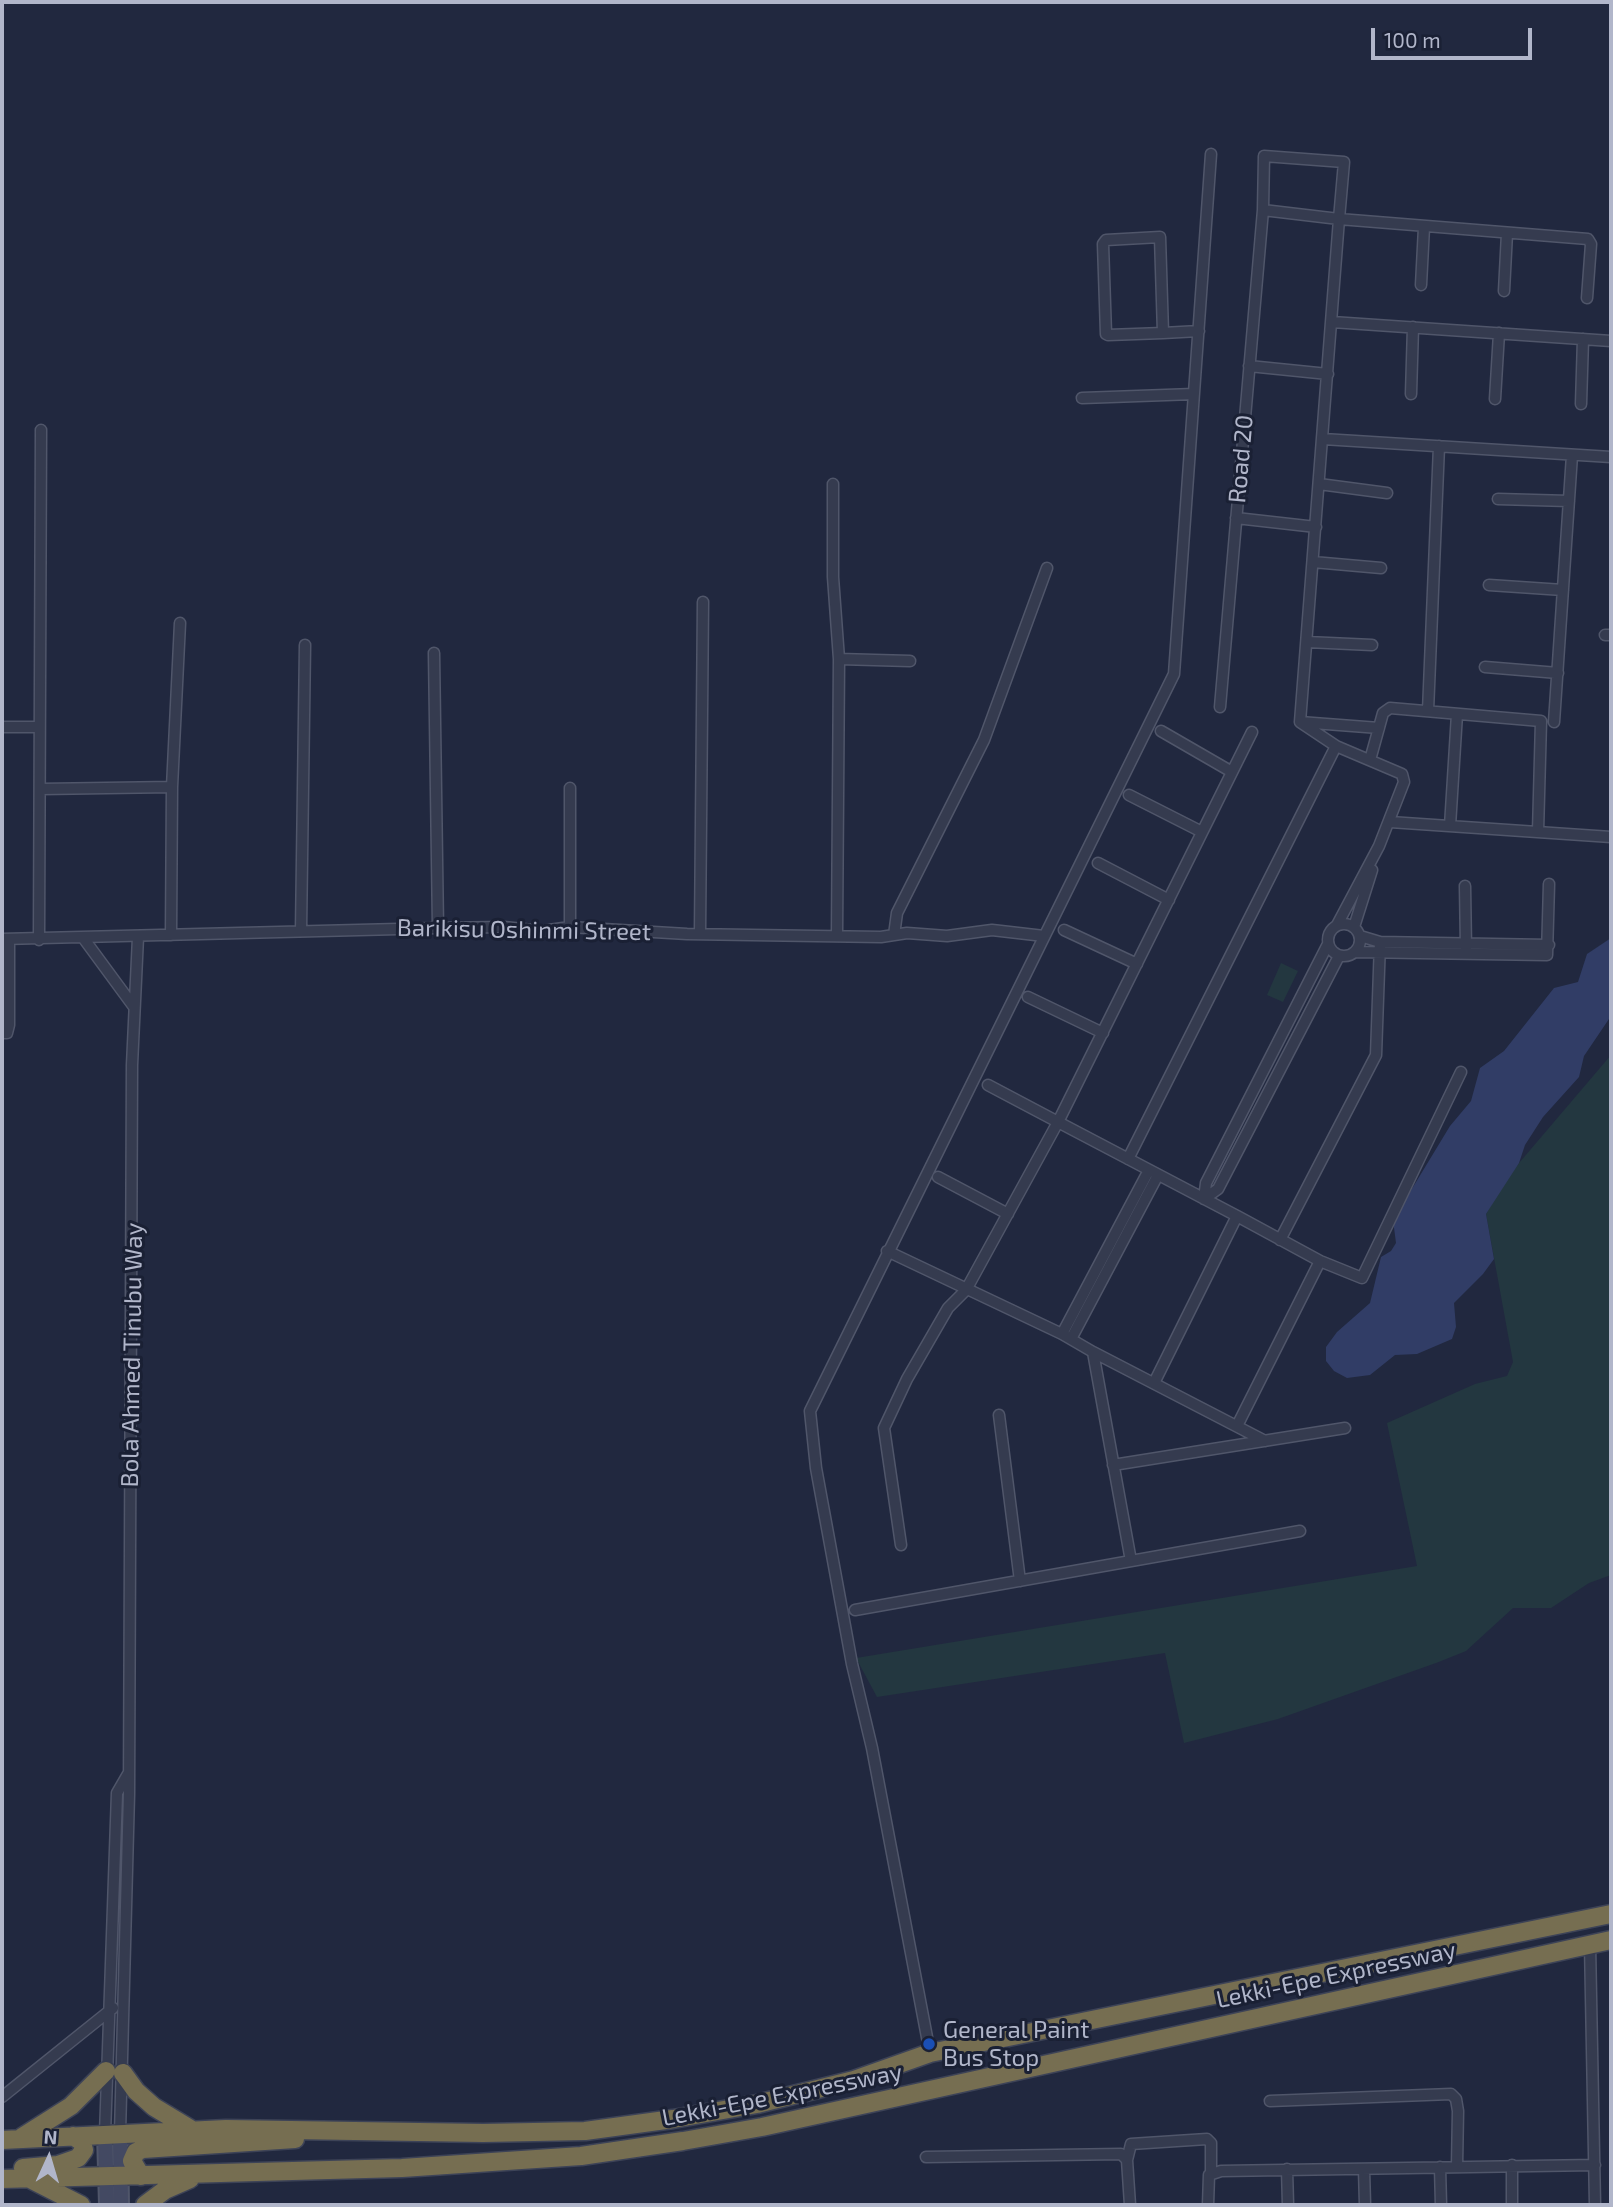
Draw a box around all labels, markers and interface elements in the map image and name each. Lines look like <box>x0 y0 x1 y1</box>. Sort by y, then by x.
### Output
scale bar <box>1375 14 1536 58</box>
text: 100 m <box>1384 27 1441 52</box>
street label: Road 20 <box>1223 414 1259 504</box>
street label: Barikisu Oshinmi Street <box>397 913 651 947</box>
street label: Bola Ahmed Tinubu Way <box>115 1222 149 1488</box>
street label: Lekki-Epe Expressway <box>1214 1936 1458 2014</box>
place label: General Paint Bus Stop <box>943 2016 1089 2072</box>
marker: General Paint Bus Stop <box>921 2036 937 2052</box>
street label: Lekki-Epe Expressway <box>659 2058 905 2132</box>
north arrow <box>14 2123 84 2193</box>
text: N <box>43 2125 58 2149</box>

